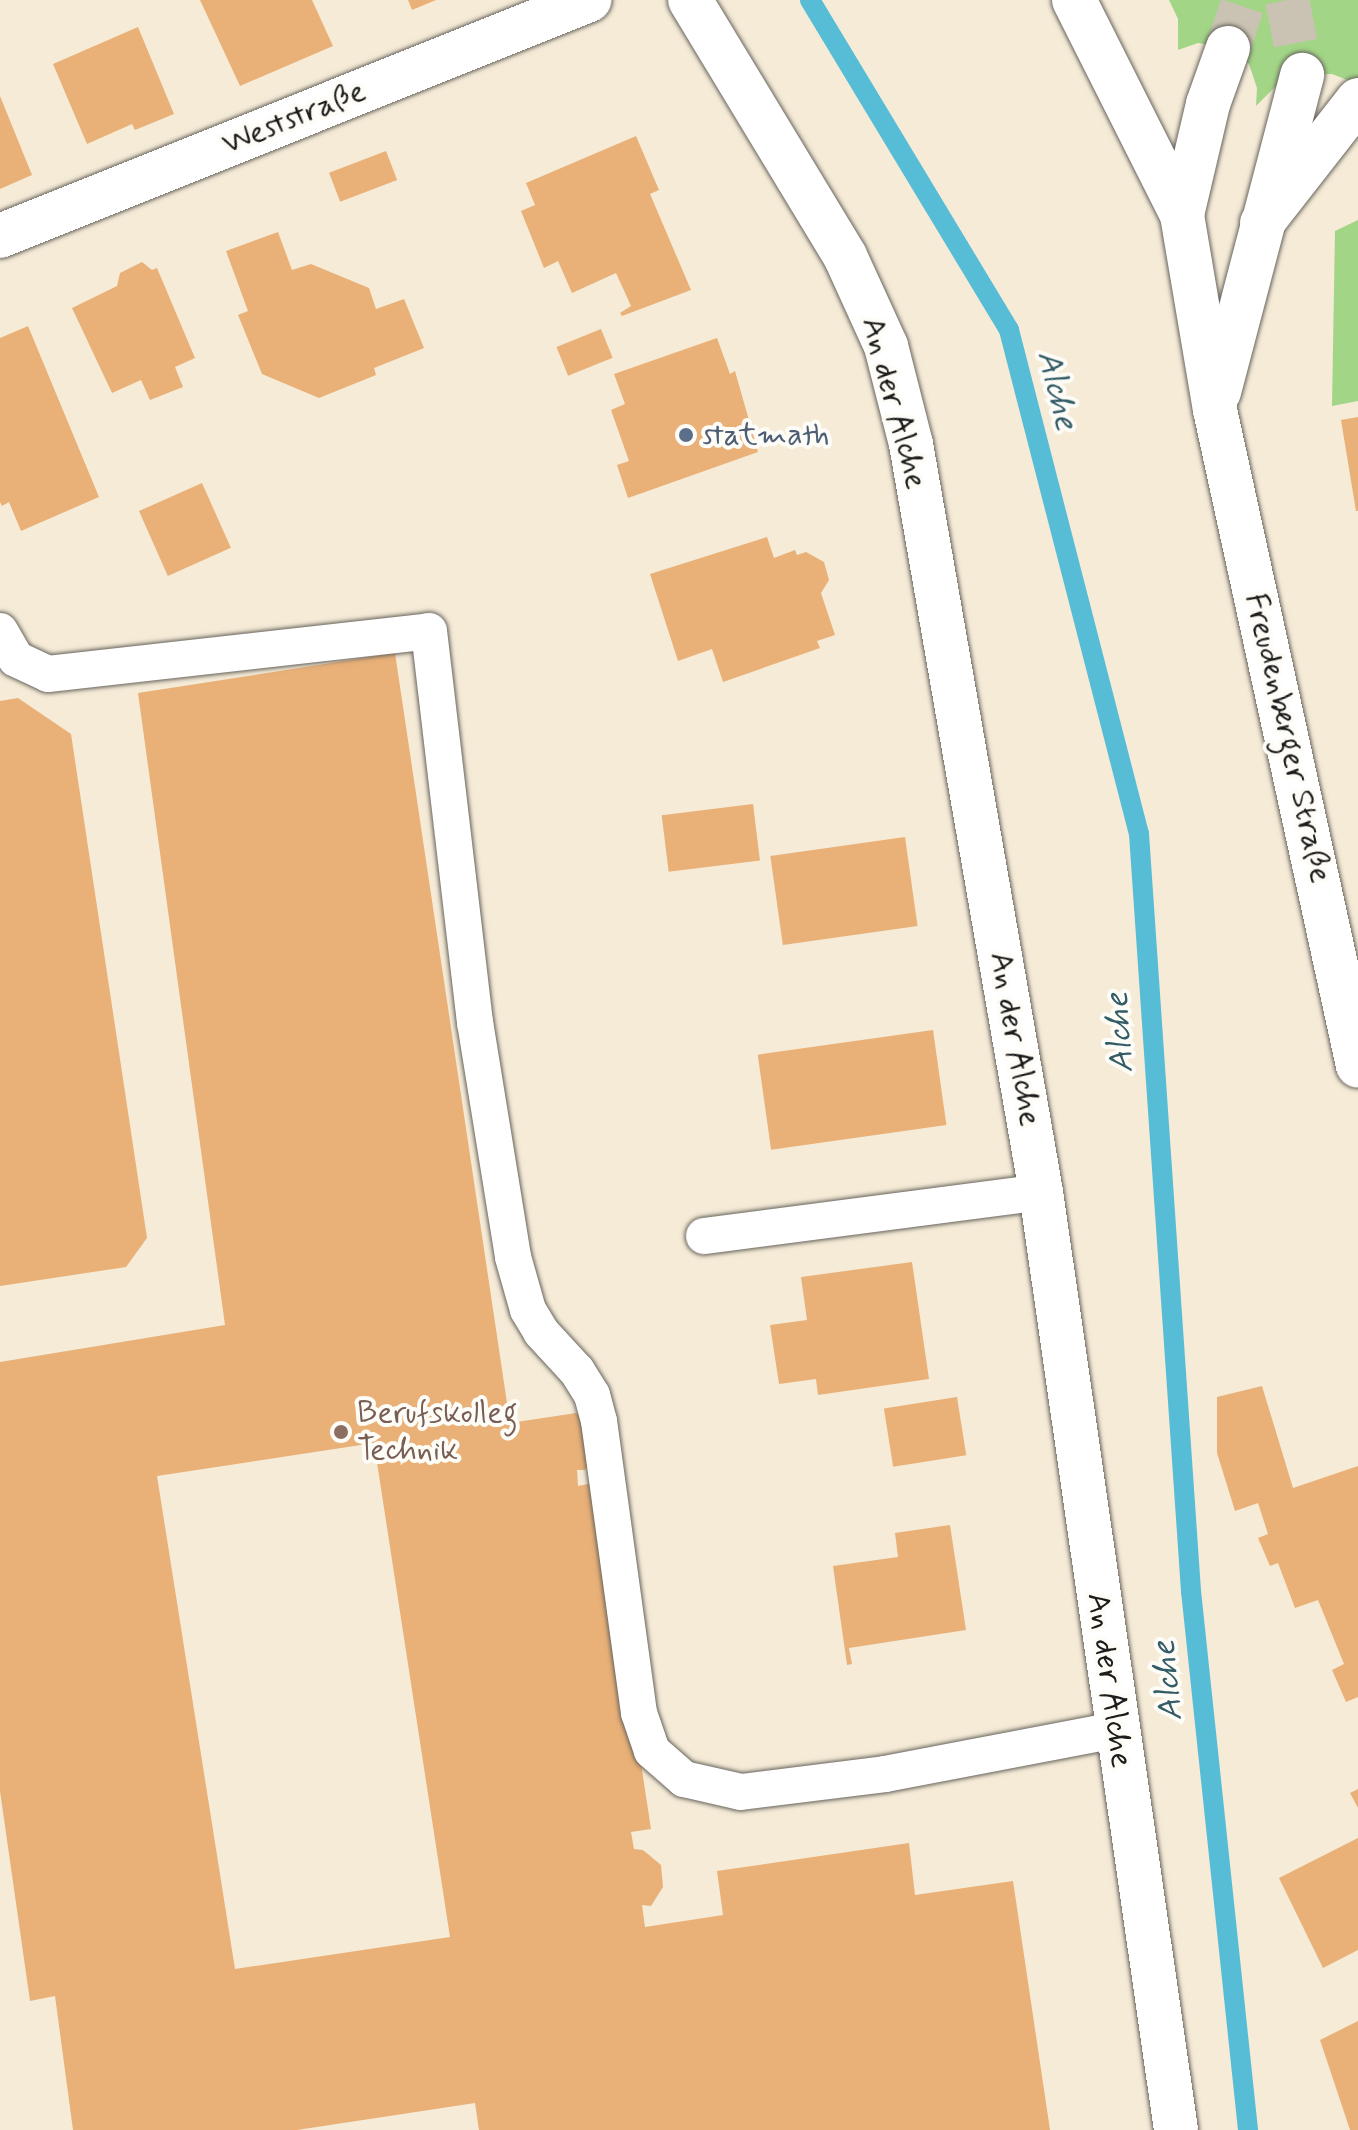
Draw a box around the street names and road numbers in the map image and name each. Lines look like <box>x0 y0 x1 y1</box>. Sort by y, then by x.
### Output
street label: Weststraße <box>217 72 371 164</box>
street label: An der Alche <box>853 314 935 492</box>
street label: Freudenberger Straße <box>1236 589 1340 887</box>
street label: An der Alche <box>981 950 1049 1128</box>
street label: An der Alche <box>1078 1591 1140 1769</box>

